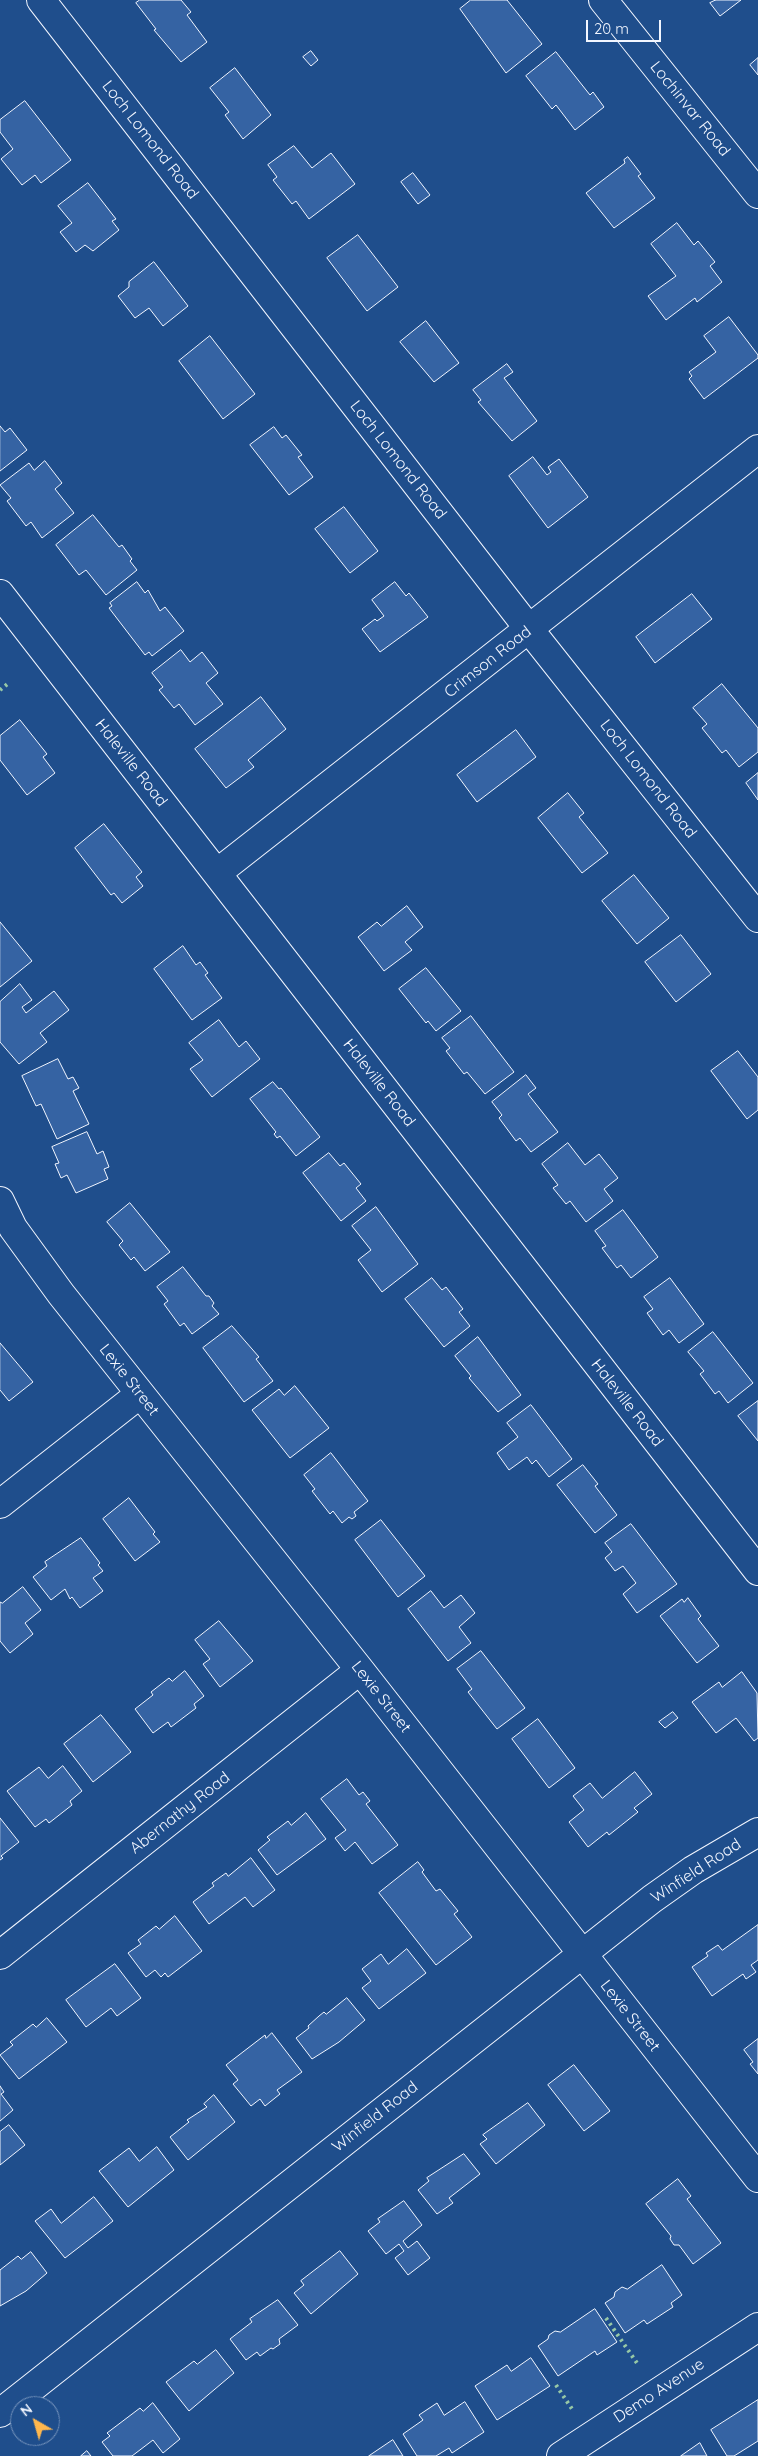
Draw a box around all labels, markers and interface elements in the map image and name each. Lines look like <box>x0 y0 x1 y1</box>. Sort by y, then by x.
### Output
scale bar <box>588 10 663 42</box>
text: 20 m <box>594 19 629 38</box>
street label: Lochinvar Road <box>646 58 734 160</box>
street label: Loch Lomond Road <box>98 77 202 203</box>
street label: Loch Lomond Road <box>346 397 450 523</box>
street label: Crimson Road <box>441 622 535 702</box>
street label: Haleville Road <box>91 715 171 811</box>
street label: Loch Lomond Road <box>596 716 700 842</box>
street label: Haleville Road <box>339 1035 419 1131</box>
street label: Lexie Street <box>95 1340 163 1420</box>
street label: Haleville Road <box>587 1355 667 1451</box>
street label: Lexie Street <box>347 1657 415 1737</box>
street label: Abernathy Road <box>126 1768 234 1858</box>
street label: Winfield Road <box>647 1835 745 1907</box>
street label: Lexie Street <box>596 1976 664 2056</box>
street label: Winfield Road <box>328 2078 422 2156</box>
street label: Demo Avenue <box>610 2355 708 2427</box>
north arrow <box>10 2396 60 2446</box>
text: N <box>17 2400 36 2420</box>

